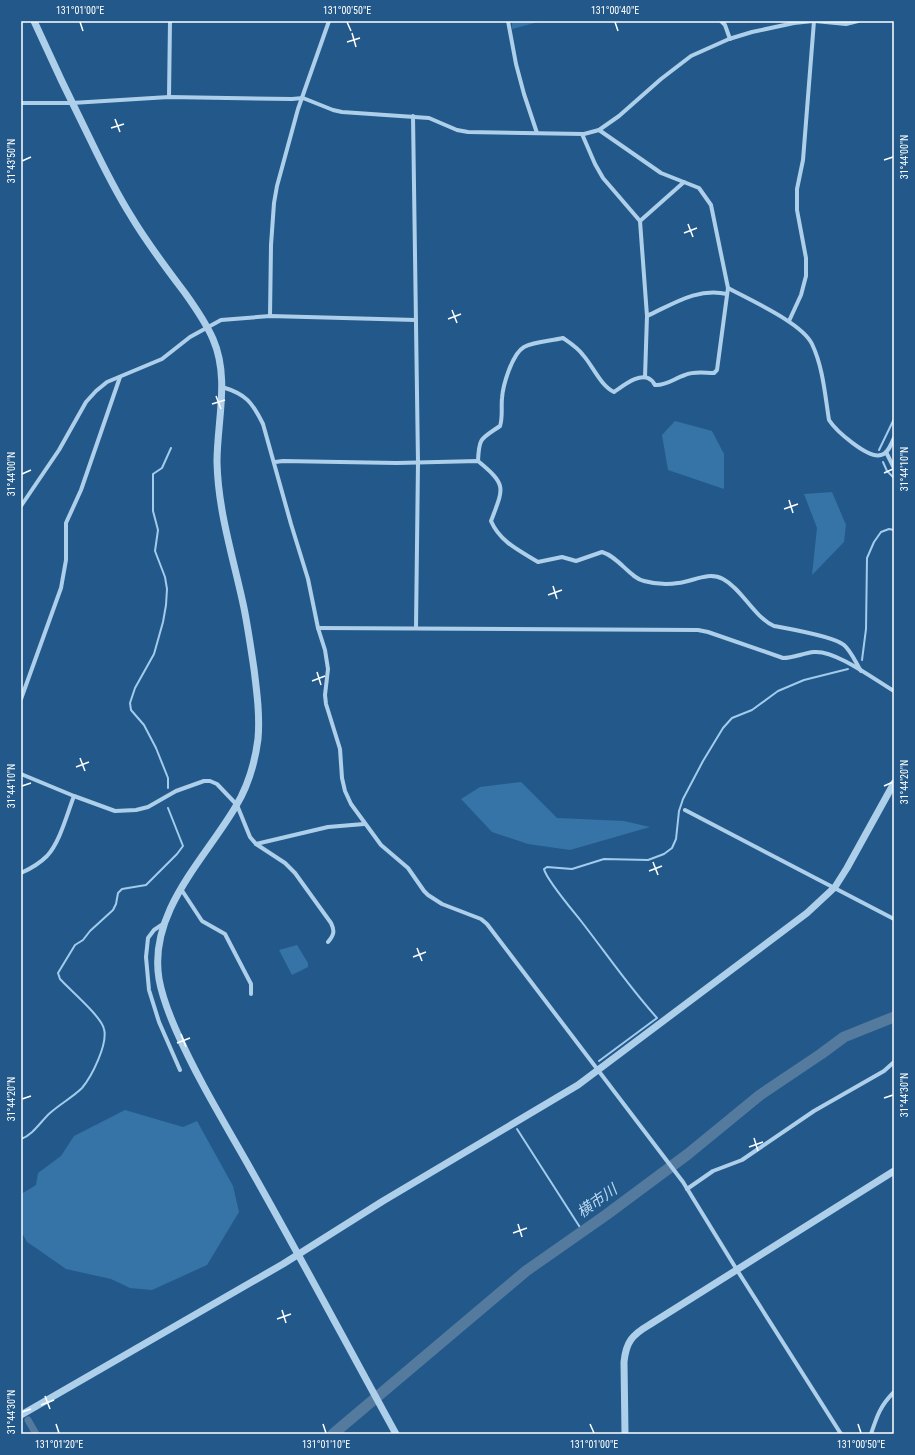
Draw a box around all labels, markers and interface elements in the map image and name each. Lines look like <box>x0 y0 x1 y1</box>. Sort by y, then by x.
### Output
text: 131°01'00"E <box>56 5 104 16</box>
text: 131°00'50"E <box>323 5 371 16</box>
text: 131°00'40"E <box>591 5 639 16</box>
text: 31°44'00"N <box>899 135 910 179</box>
text: 31°43'50"N <box>6 139 17 183</box>
text: 31°44'10"N <box>899 447 910 491</box>
text: 31°44'00"N <box>6 452 17 496</box>
text: 31°44'20"N <box>899 760 910 804</box>
text: 31°44'10"N <box>6 764 17 808</box>
text: 31°44'30"N <box>899 1073 910 1117</box>
text: 31°44'20"N <box>6 1077 17 1121</box>
water label: 横市川 <box>574 1179 622 1222</box>
text: 31°44'30"N <box>6 1390 17 1434</box>
text: 131°01'20"E <box>35 1439 83 1450</box>
text: 131°01'10"E <box>302 1439 350 1450</box>
text: 131°01'00"E <box>570 1439 618 1450</box>
text: 131°00'50"E <box>837 1439 885 1450</box>

